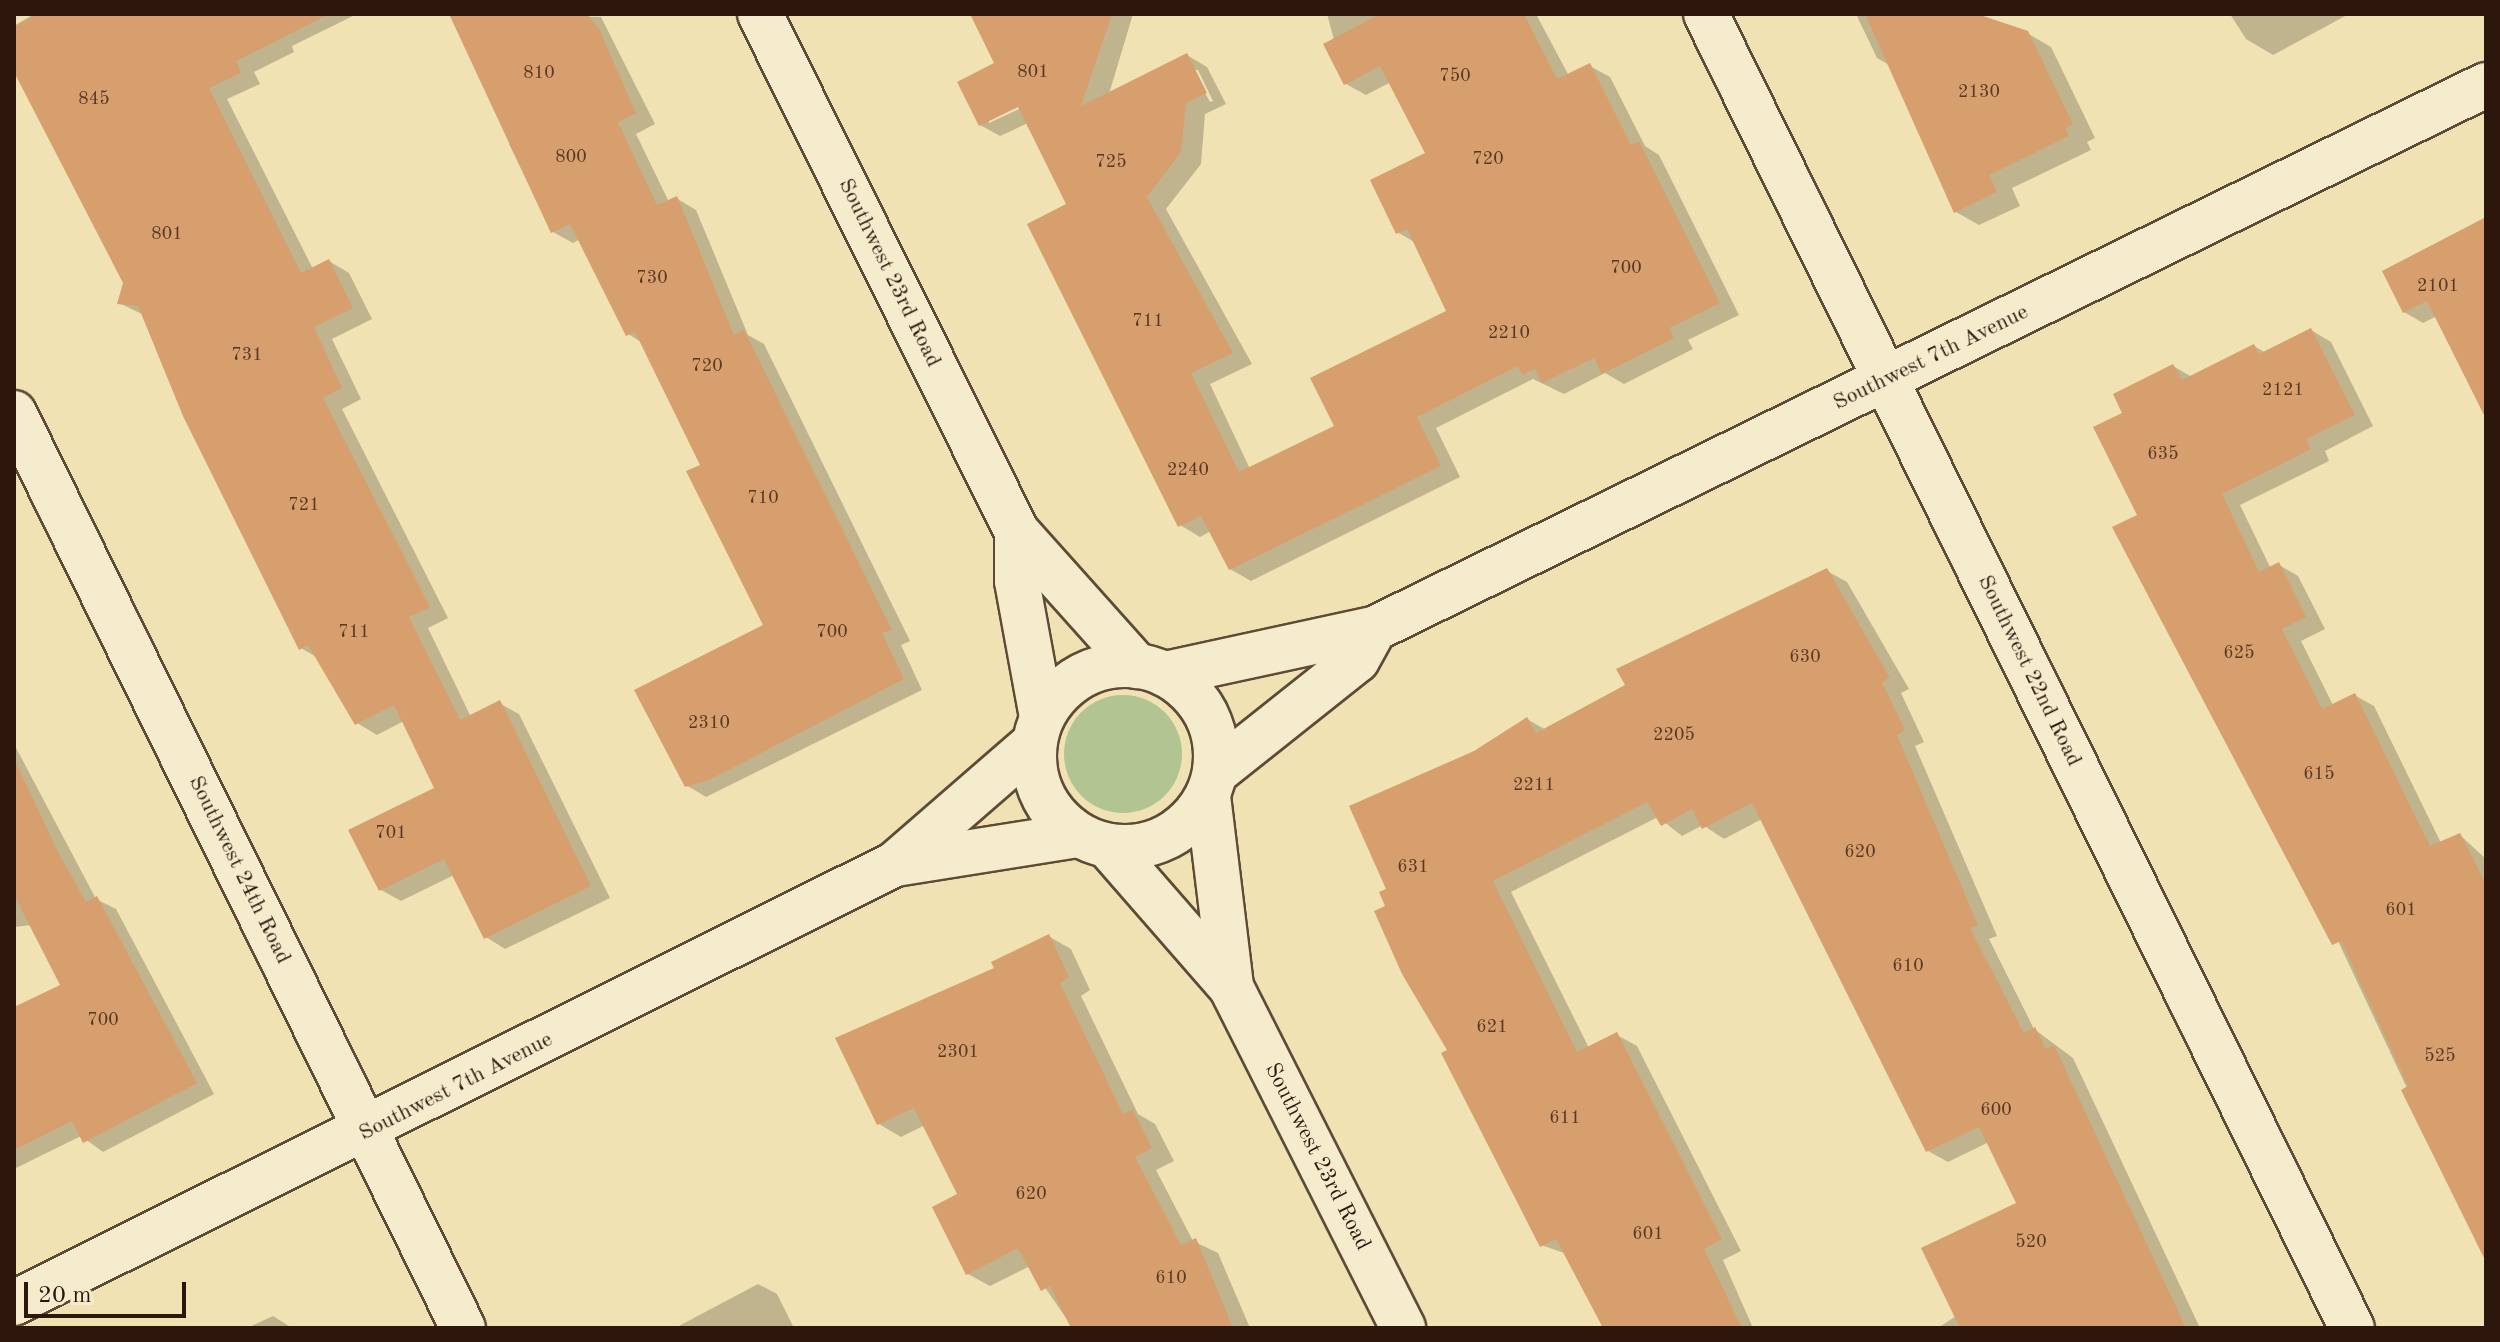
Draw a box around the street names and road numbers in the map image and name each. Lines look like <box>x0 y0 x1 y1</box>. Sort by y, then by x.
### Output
street label: Southwest 23rd Road <box>832 174 946 372</box>
street label: Southwest 7th Avenue <box>1829 299 2033 417</box>
street label: Southwest 22nd Road <box>1971 571 2087 771</box>
street label: Southwest 24th Road <box>182 772 296 968</box>
street label: Southwest 7th Avenue <box>355 1027 557 1147</box>
street label: Southwest 23rd Road <box>1258 1059 1376 1255</box>

